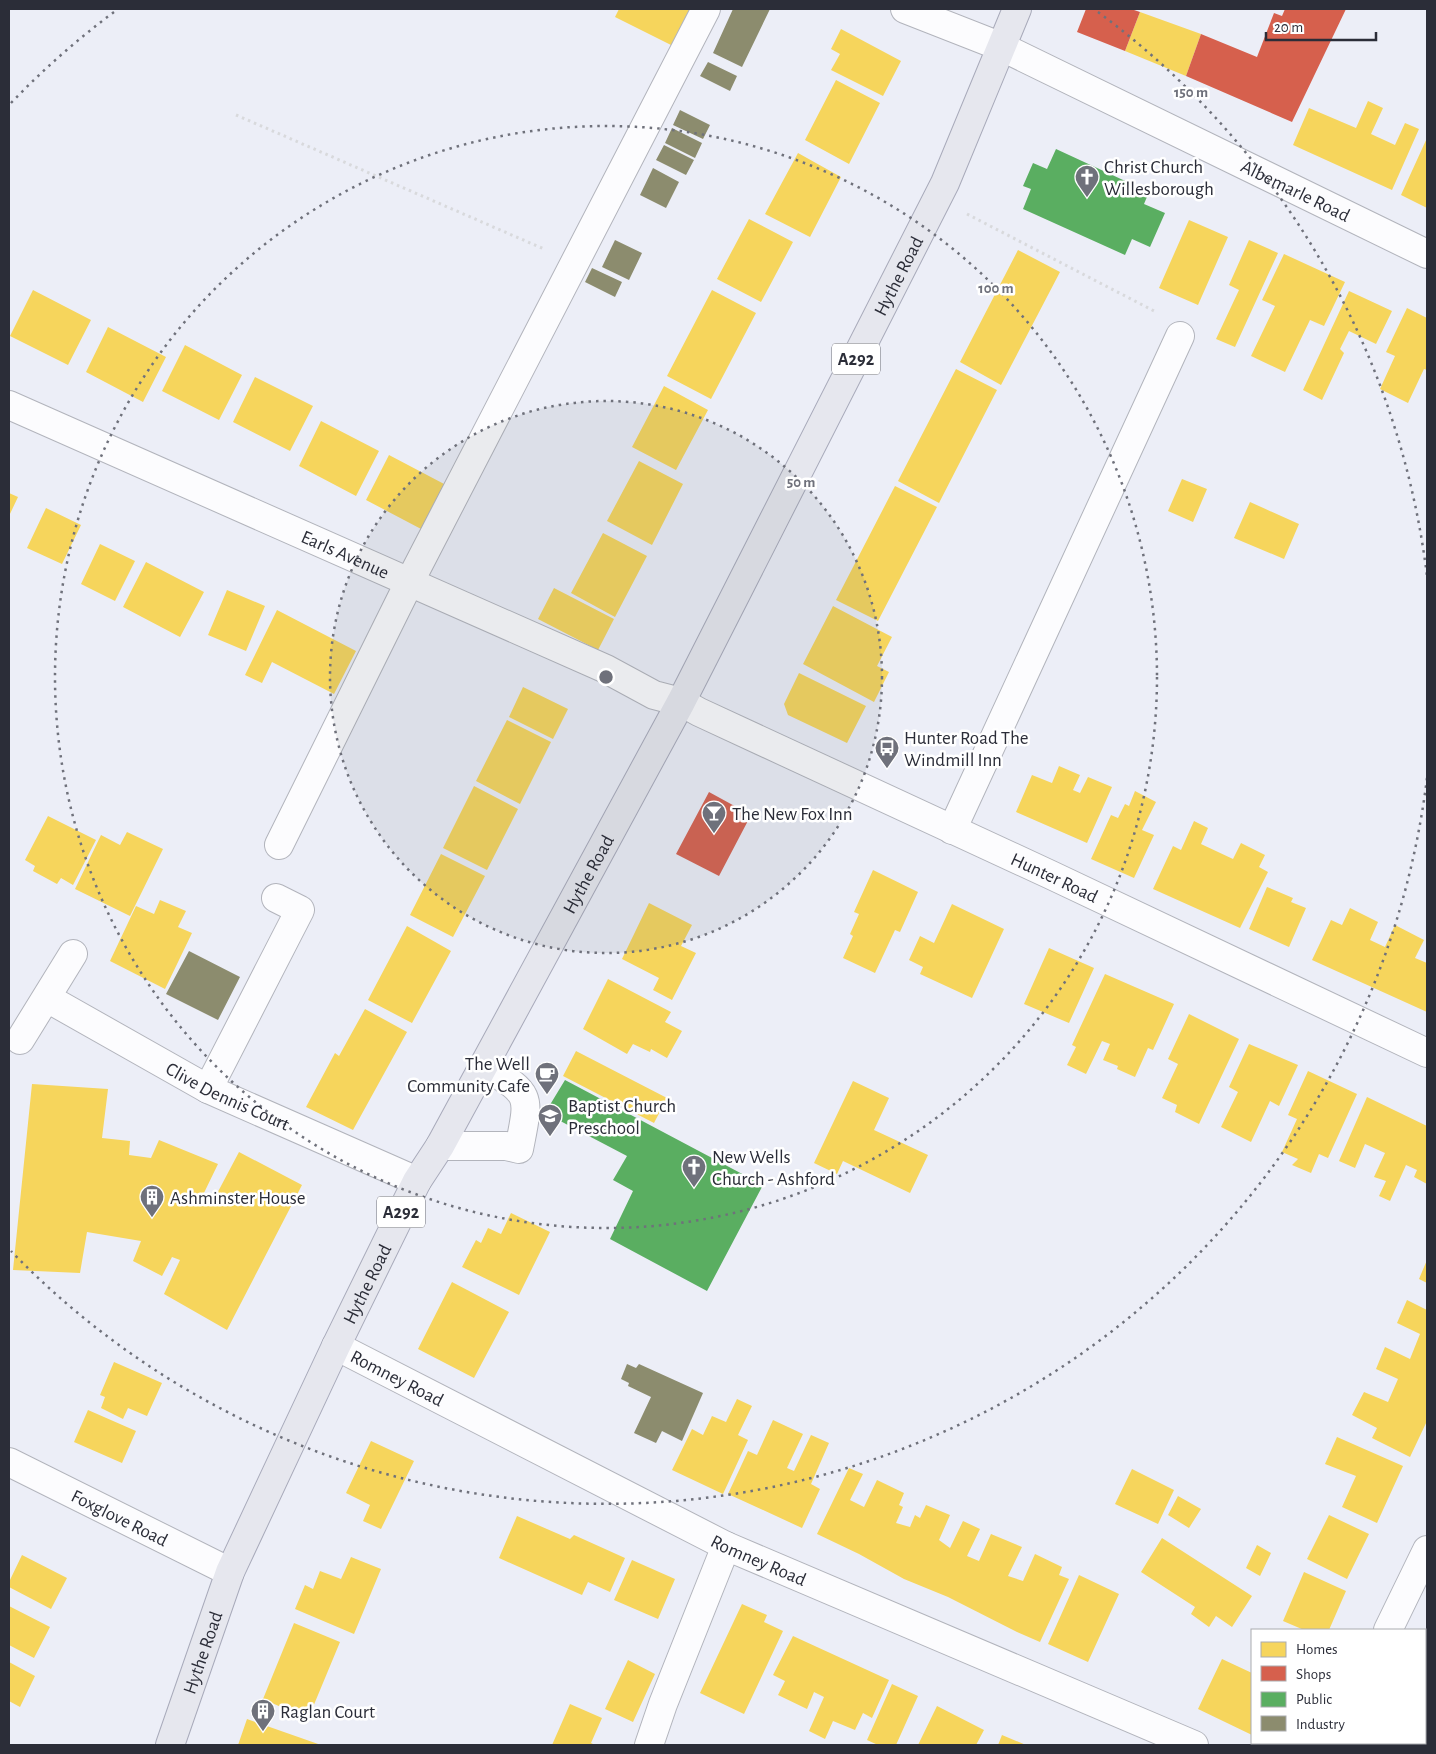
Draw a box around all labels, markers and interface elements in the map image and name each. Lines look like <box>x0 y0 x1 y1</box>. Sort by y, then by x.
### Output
scale bar <box>1266 10 1376 42</box>
text: 20 m <box>1274 20 1303 35</box>
text: 150 m <box>1174 85 1208 100</box>
street label: Albemarle Road <box>1238 157 1353 226</box>
place label: Christ Church Willesborough <box>1104 158 1214 199</box>
church icon: Christ Church Willesborough <box>1074 164 1100 198</box>
street label: Hythe Road <box>871 233 927 319</box>
text: 100 m <box>978 281 1014 296</box>
road number: A292 <box>832 344 880 374</box>
text: 50 m <box>787 475 815 490</box>
street label: Earls Avenue <box>298 528 392 583</box>
centre of rings <box>597 668 615 686</box>
place label: Hunter Road The Windmill Inn <box>904 729 1029 770</box>
bus stop icon: Hunter Road The Windmill Inn <box>874 735 900 769</box>
bar icon: The New Fox Inn <box>701 800 727 834</box>
place label: The New Fox Inn <box>732 805 853 824</box>
street label: Hythe Road <box>560 832 618 917</box>
street label: Hunter Road <box>1008 850 1101 907</box>
place label: The Well Community Cafe <box>407 1055 530 1096</box>
street label: Clive Dennis Court <box>162 1059 292 1135</box>
cafe icon: The Well Community Cafe <box>534 1061 560 1095</box>
place label: Baptist Church Preschool <box>568 1097 676 1138</box>
school or university icon: Baptist Church Preschool <box>537 1103 563 1137</box>
place label: New Wells Church - Ashford <box>712 1148 835 1189</box>
church icon: New Wells Church - Ashford <box>681 1154 707 1188</box>
building icon: Ashminster House <box>139 1184 165 1218</box>
place label: Ashminster House <box>170 1189 306 1208</box>
road number: A292 <box>377 1196 425 1228</box>
street label: Hythe Road <box>340 1241 395 1327</box>
street label: Romney Road <box>347 1347 446 1411</box>
street label: Foxglove Road <box>68 1487 171 1551</box>
street label: Romney Road <box>708 1532 809 1590</box>
street label: Hythe Road <box>180 1609 227 1697</box>
legend <box>1251 1629 1426 1744</box>
text: Homes <box>1296 1642 1338 1657</box>
text: Shops <box>1296 1667 1331 1682</box>
text: Public <box>1296 1692 1332 1707</box>
building icon: Raglan Court <box>250 1698 276 1732</box>
place label: Raglan Court <box>280 1703 375 1722</box>
text: Industry <box>1296 1717 1345 1732</box>

